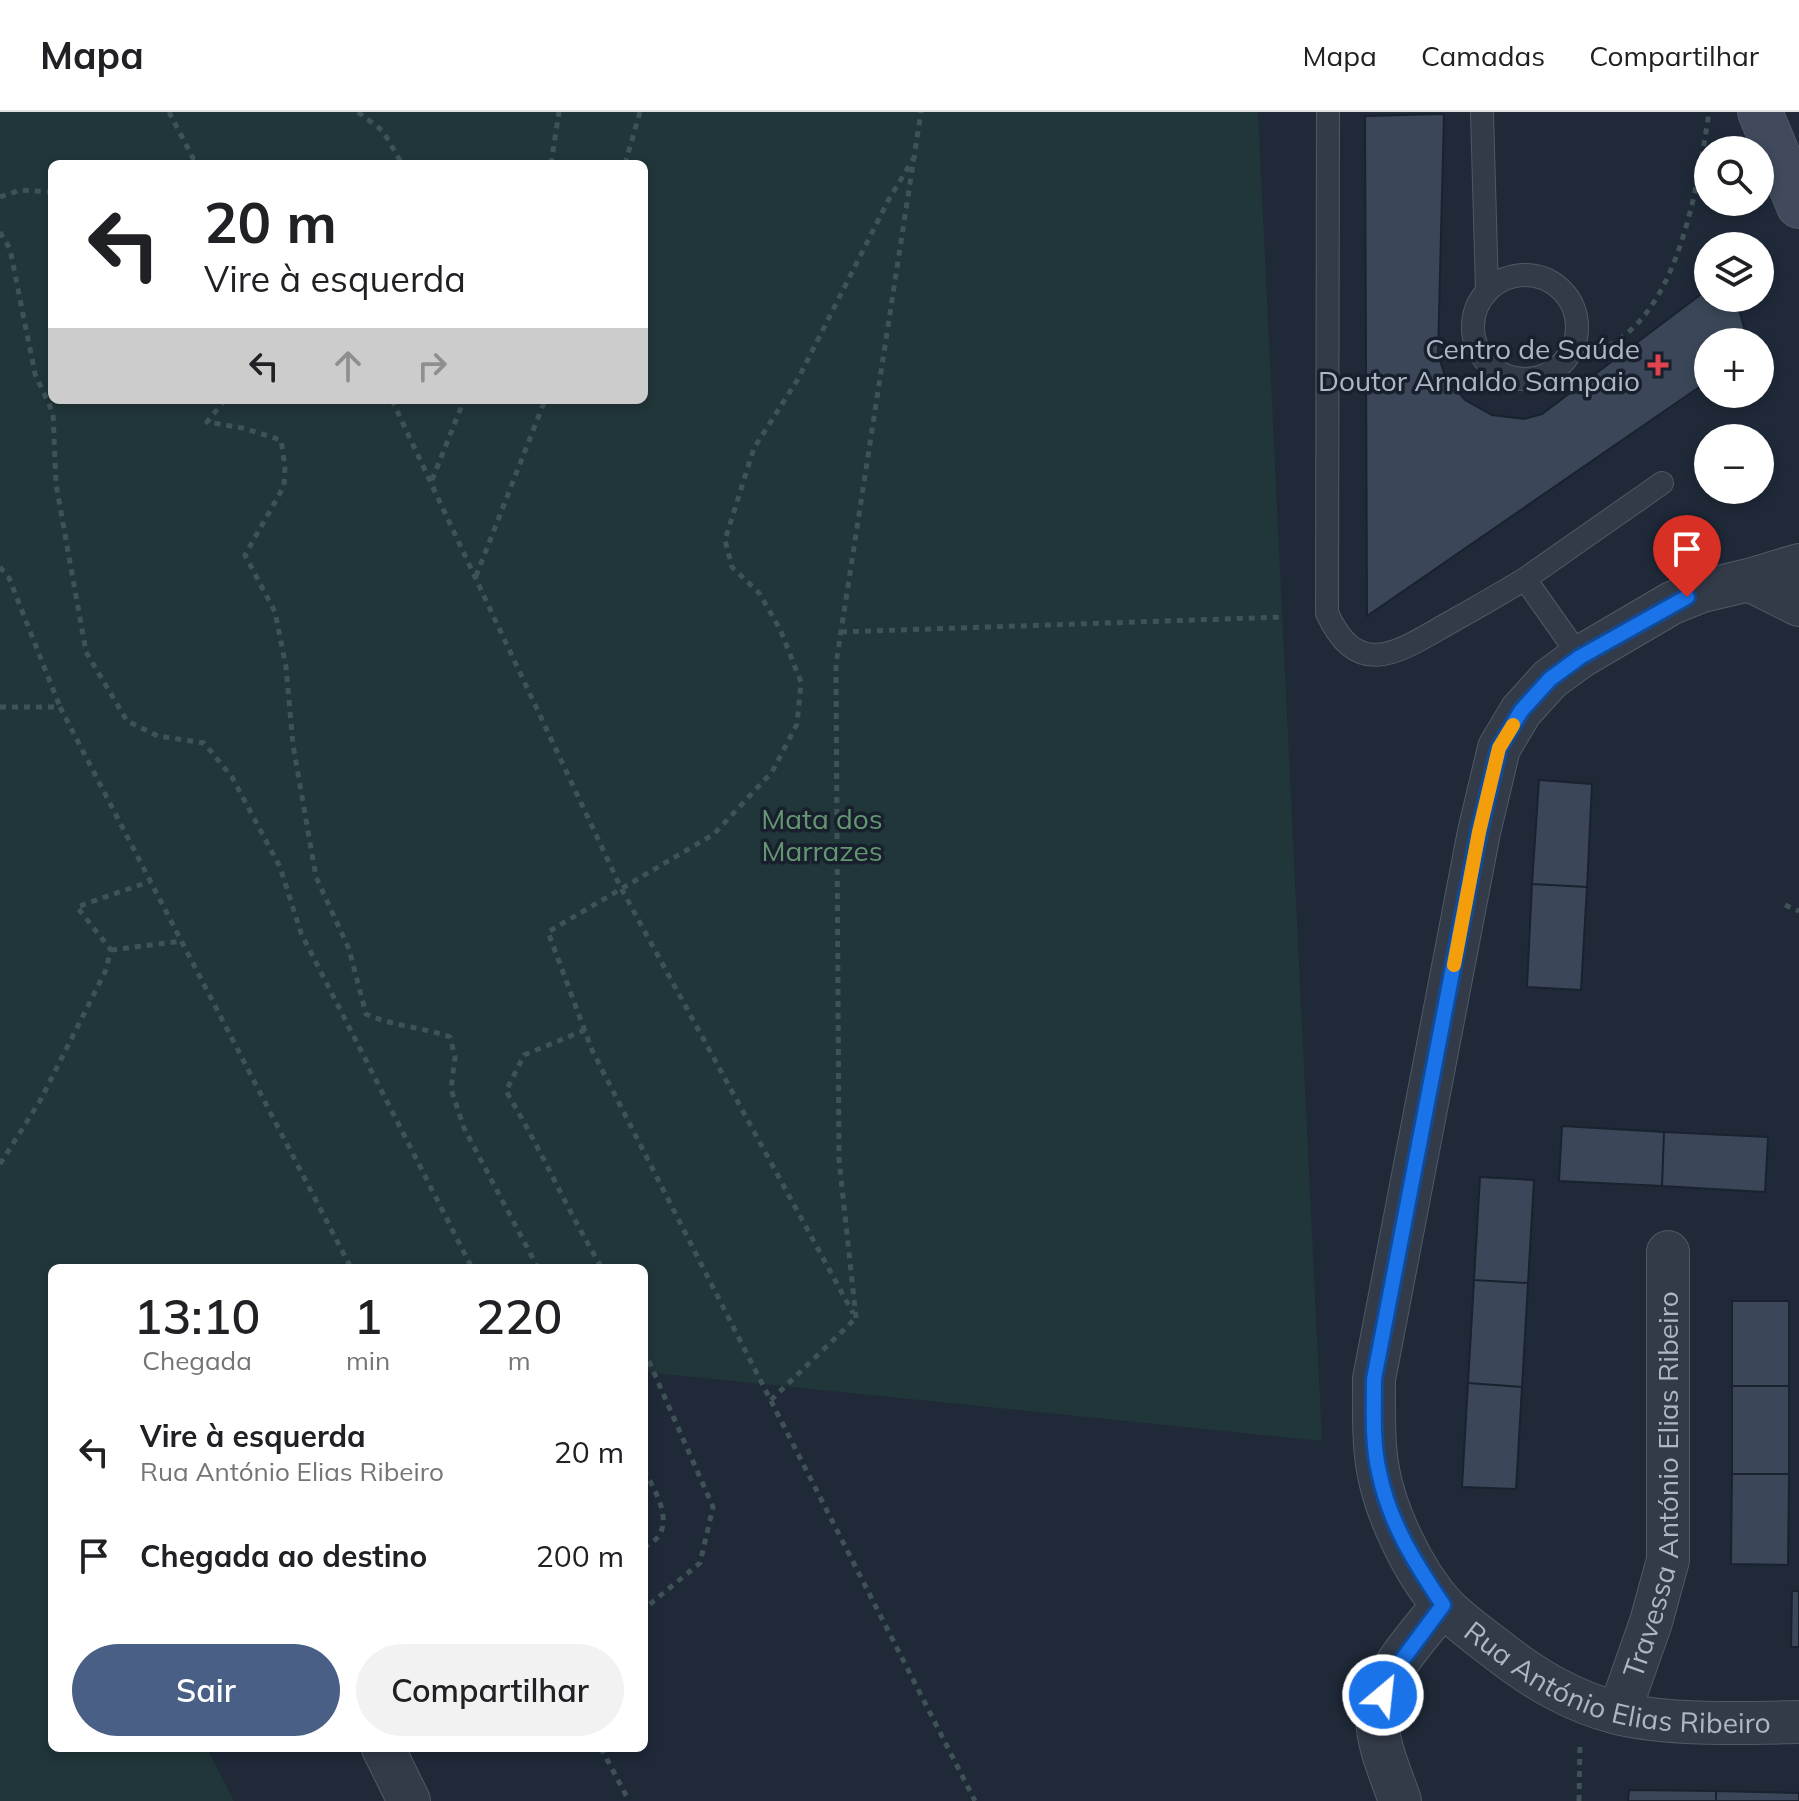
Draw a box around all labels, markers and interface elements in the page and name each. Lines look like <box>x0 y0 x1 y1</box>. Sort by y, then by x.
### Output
text: Mapa <box>40 31 144 79</box>
text: Mapa <box>1302 38 1377 73</box>
text: Camadas <box>1421 38 1545 73</box>
text: Compartilhar <box>1589 38 1759 73</box>
map controls <box>1694 136 1774 504</box>
button: search <box>1694 136 1774 216</box>
text: 20 m <box>204 187 337 257</box>
icon: left <box>72 192 176 296</box>
button: layers <box>1694 232 1774 312</box>
text: Vire à esquerda <box>204 256 466 301</box>
button: + <box>1694 328 1774 408</box>
place label: Centro de Saúde Doutor Arnaldo Sampaio <box>1318 331 1640 398</box>
icon: left <box>242 344 286 388</box>
icon: ahead <box>326 344 370 388</box>
icon: right <box>410 344 454 388</box>
marker: Centro de Saúde Doutor Arnaldo Sampaio <box>1647 354 1669 376</box>
button: − <box>1694 424 1774 504</box>
pin <box>1653 515 1721 597</box>
icon: arrive <box>1665 527 1709 571</box>
park label: Mata dos Marrazes <box>761 801 883 868</box>
text: 13:10 <box>134 1286 260 1346</box>
text: 1 <box>354 1286 382 1346</box>
text: 220 <box>476 1286 562 1346</box>
street label: Travessa António Elias Ribeiro <box>1615 1291 1685 1682</box>
text: Chegada <box>142 1344 252 1377</box>
text: min <box>346 1344 390 1377</box>
text: m <box>508 1344 531 1377</box>
text: Vire à esquerda <box>140 1417 366 1455</box>
icon: left <box>72 1430 116 1474</box>
text: 20 m <box>554 1433 624 1471</box>
text: Rua António Elias Ribeiro <box>140 1455 444 1488</box>
icon: arrive <box>72 1534 116 1578</box>
text: Chegada ao destino <box>140 1537 427 1575</box>
text: 200 m <box>536 1537 624 1575</box>
street label: Rua António Elias Ribeiro <box>1458 1613 1771 1740</box>
button: Sair <box>72 1644 340 1736</box>
button: Compartilhar <box>356 1644 624 1736</box>
position arrow <box>1341 1653 1425 1737</box>

